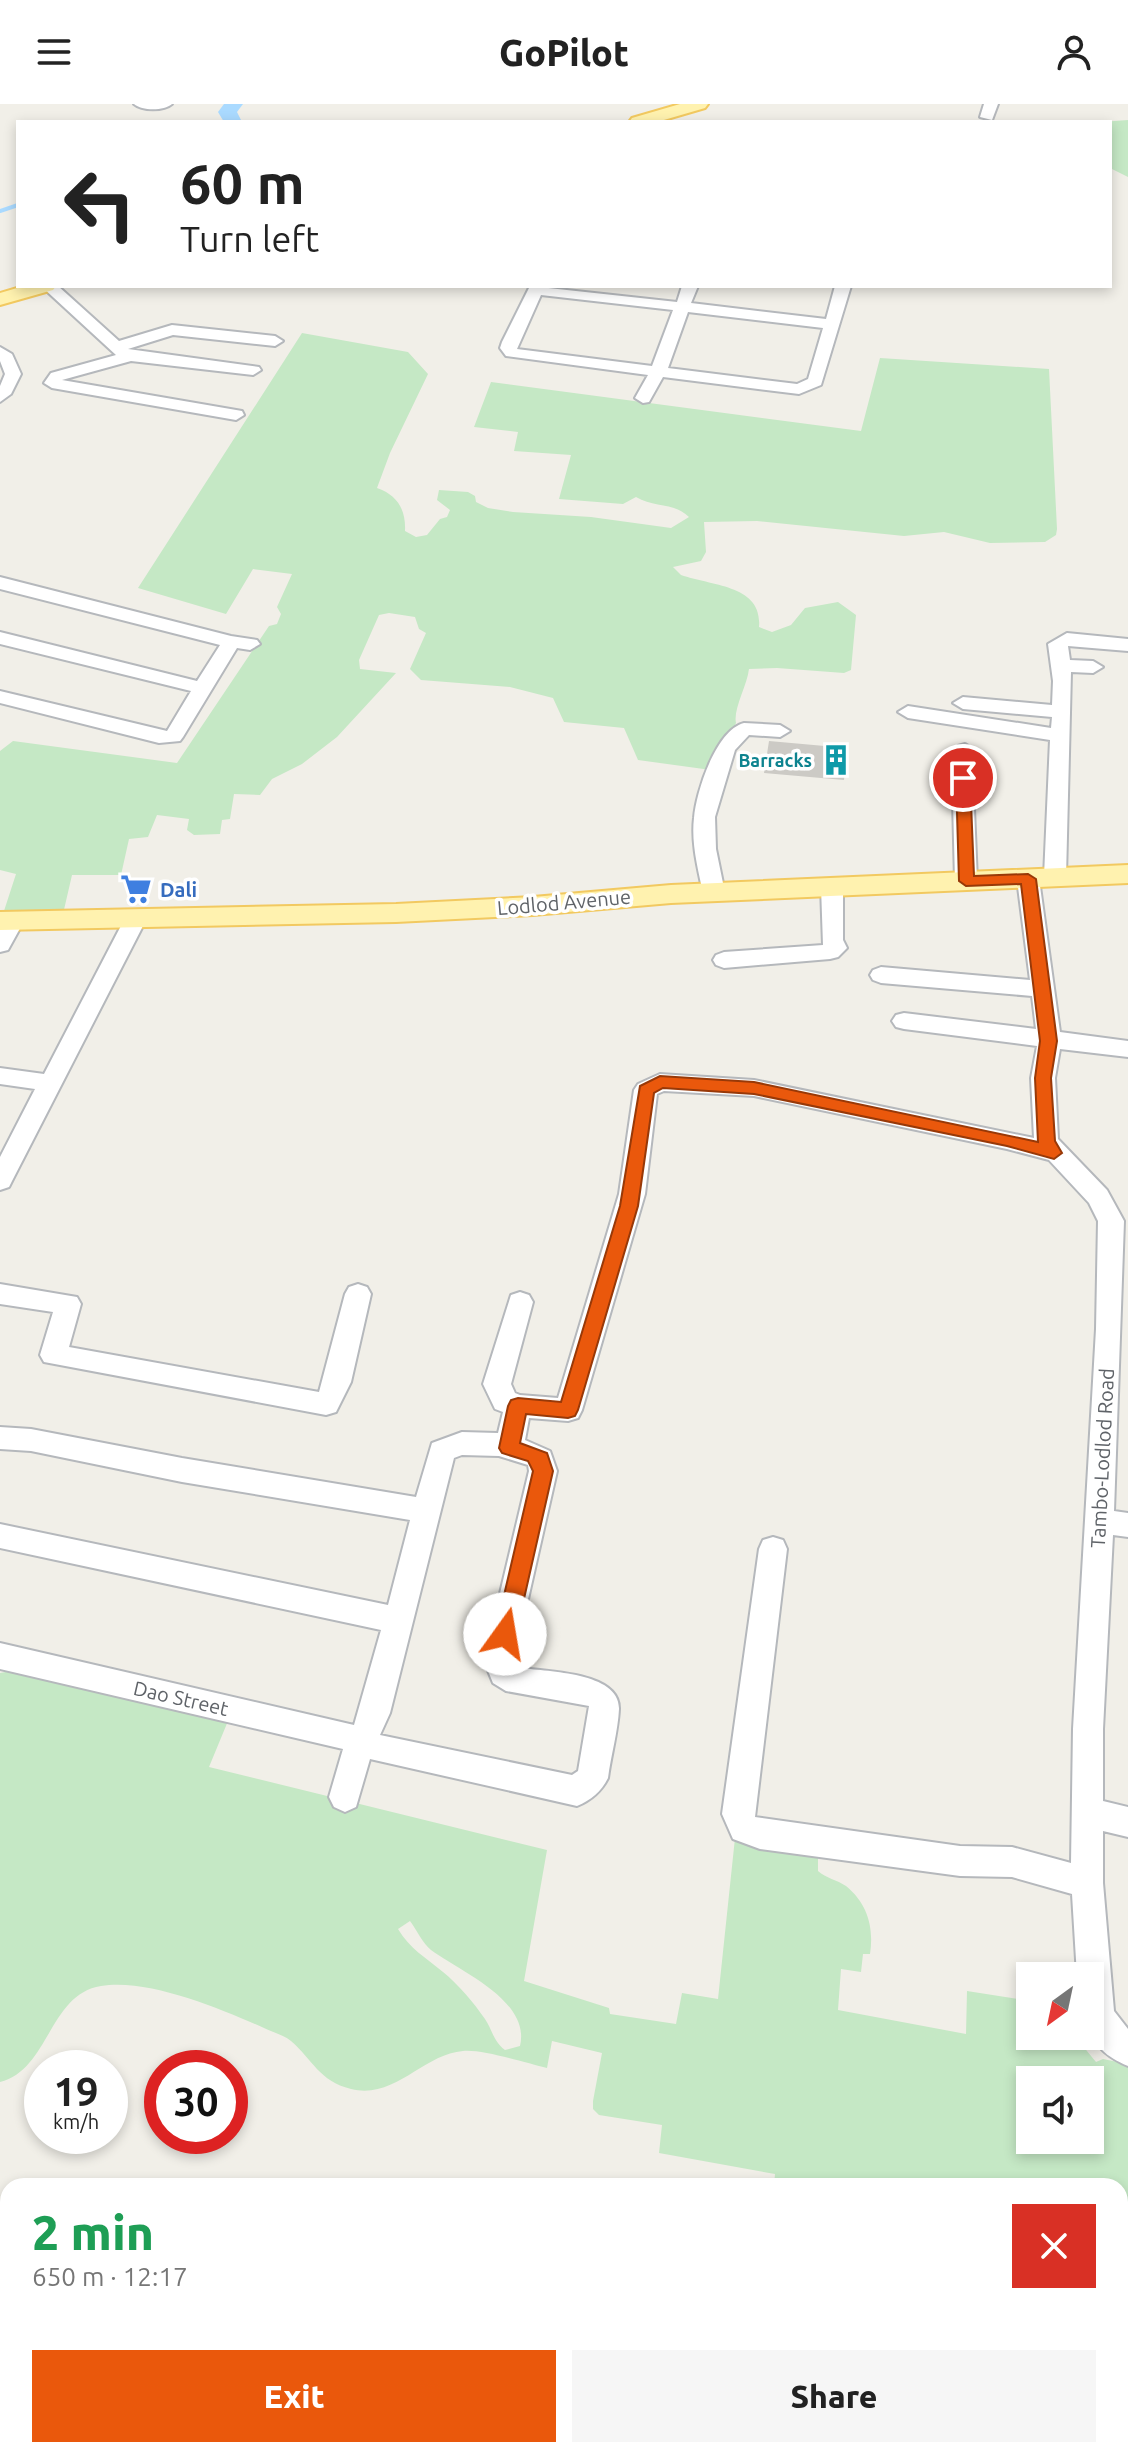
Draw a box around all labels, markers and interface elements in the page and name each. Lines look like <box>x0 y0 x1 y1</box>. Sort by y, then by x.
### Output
icon: menu <box>32 30 76 74</box>
icon: person <box>1052 30 1096 74</box>
text: GoPilot <box>499 32 629 73</box>
icon: left <box>48 152 152 256</box>
text: 60 m <box>180 152 305 215</box>
text: Turn left <box>180 218 319 259</box>
building icon: Barracks <box>819 743 853 777</box>
pin <box>929 744 997 812</box>
place label: Barracks <box>738 750 812 770</box>
icon: arrive <box>941 756 985 800</box>
supermarket icon: Dali <box>119 872 153 906</box>
place label: Dali <box>160 878 197 901</box>
street label: Lodlod Avenue <box>496 885 632 919</box>
street label: Tambo-Lodlod Road <box>1086 1368 1118 1548</box>
position arrow <box>463 1592 547 1676</box>
street label: Dao Street <box>131 1676 231 1720</box>
north arrow <box>1016 1962 1104 2050</box>
map controls <box>1016 1962 1104 2154</box>
speed limit sign: 30 <box>144 2050 248 2154</box>
button: sound <box>1016 2066 1104 2154</box>
text: 19 <box>53 2069 99 2114</box>
text: km/h <box>53 2110 99 2133</box>
button: close <box>1012 2204 1096 2288</box>
text: 2 min <box>32 2205 154 2259</box>
text: 650 m · 12:17 <box>32 2262 188 2291</box>
button: Exit <box>32 2350 556 2442</box>
button: Share <box>572 2350 1096 2442</box>

